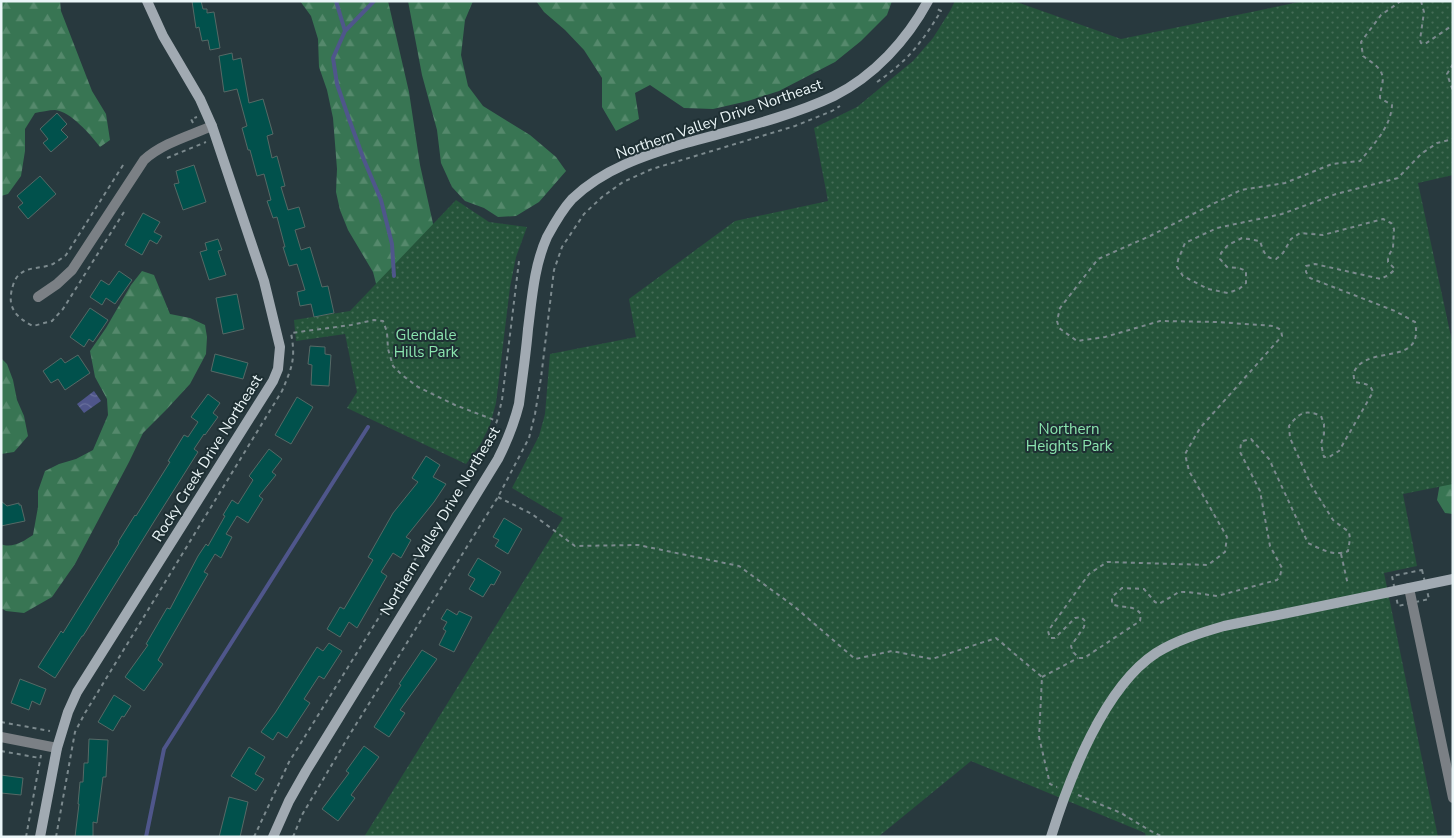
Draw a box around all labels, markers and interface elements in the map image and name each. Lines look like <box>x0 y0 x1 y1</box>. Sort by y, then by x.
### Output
street label: Northern Valley Drive Northeast <box>613 74 826 164</box>
park label: Glendale Hills Park <box>394 325 459 362</box>
street label: Rocky Creek Drive Northeast <box>147 370 267 545</box>
park label: Northern Heights Park <box>1026 419 1113 456</box>
street label: Northern Valley Drive Northeast <box>376 422 505 619</box>

